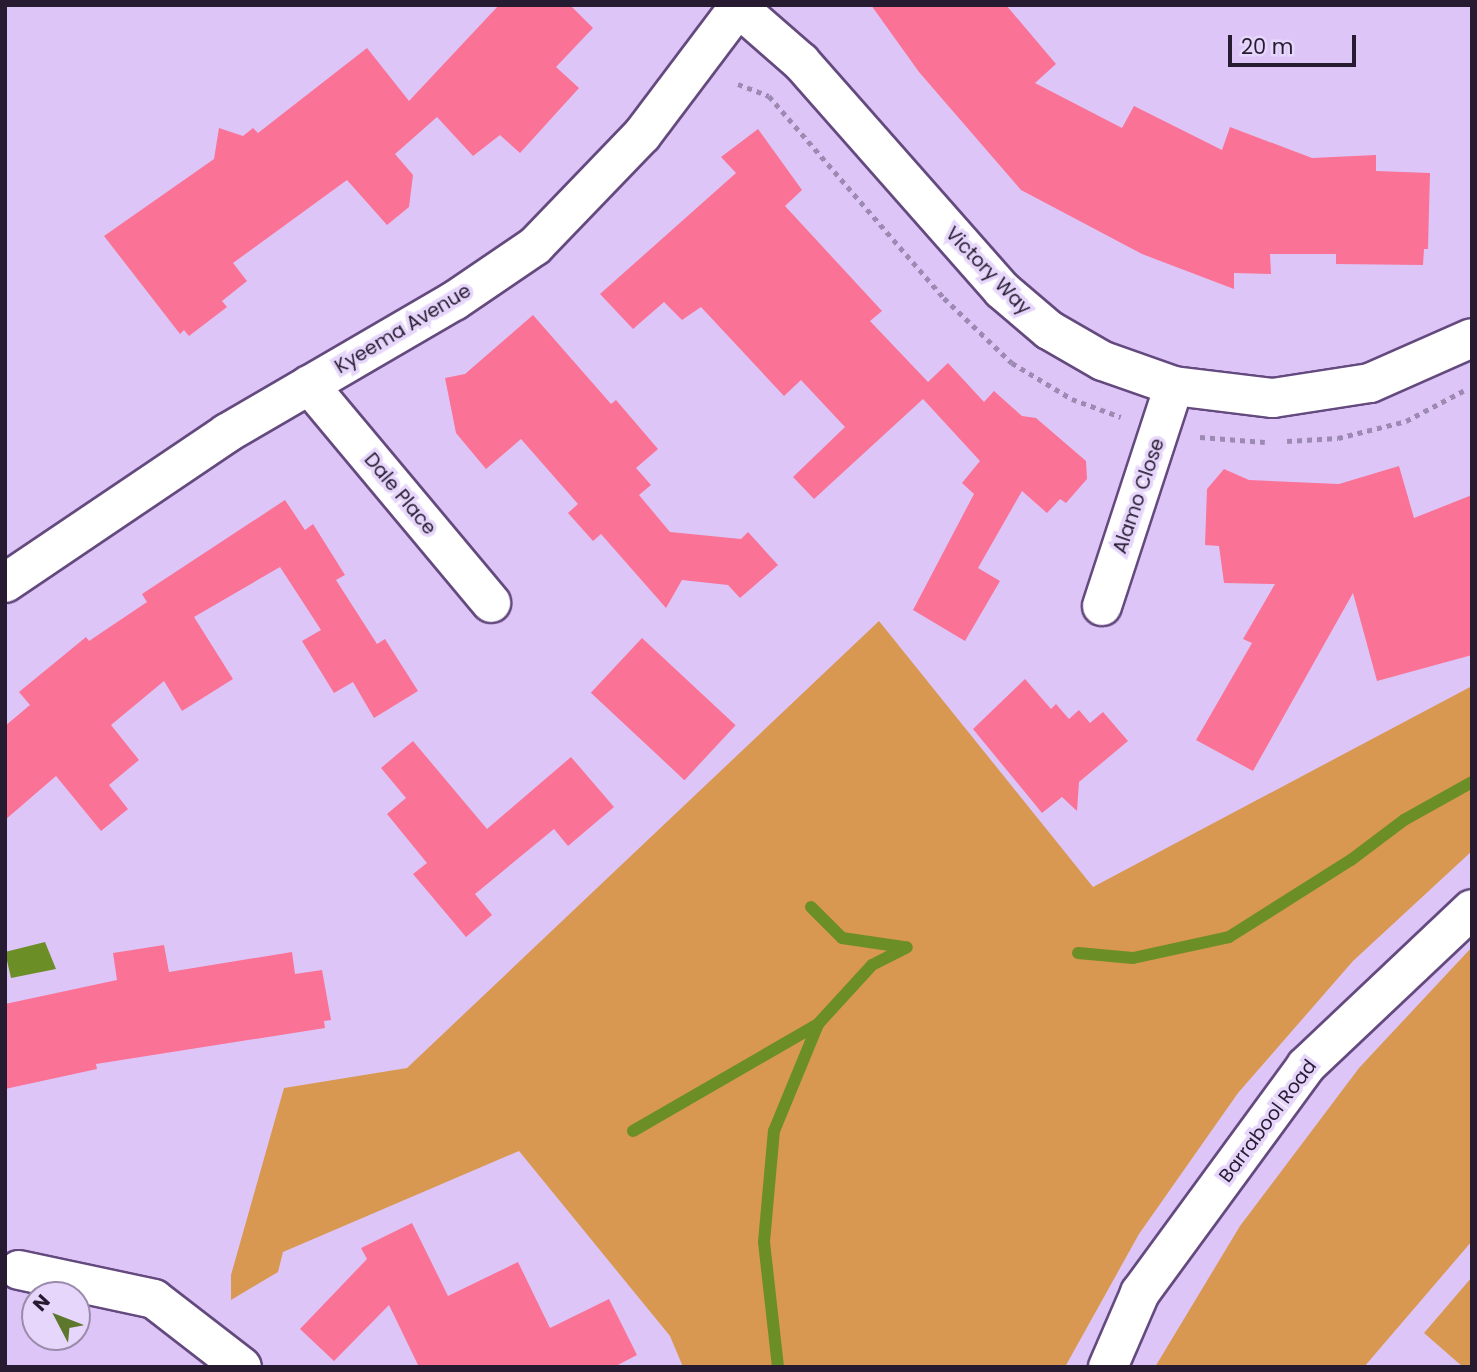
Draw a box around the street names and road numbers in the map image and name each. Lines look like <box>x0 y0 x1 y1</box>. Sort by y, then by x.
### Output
street label: Victory Way <box>941 222 1035 320</box>
street label: Kyeema Avenue <box>331 279 475 379</box>
street label: Alamo Close <box>1109 435 1169 557</box>
street label: Dale Place <box>359 449 441 539</box>
street label: Barrabool Road <box>1214 1055 1322 1187</box>

